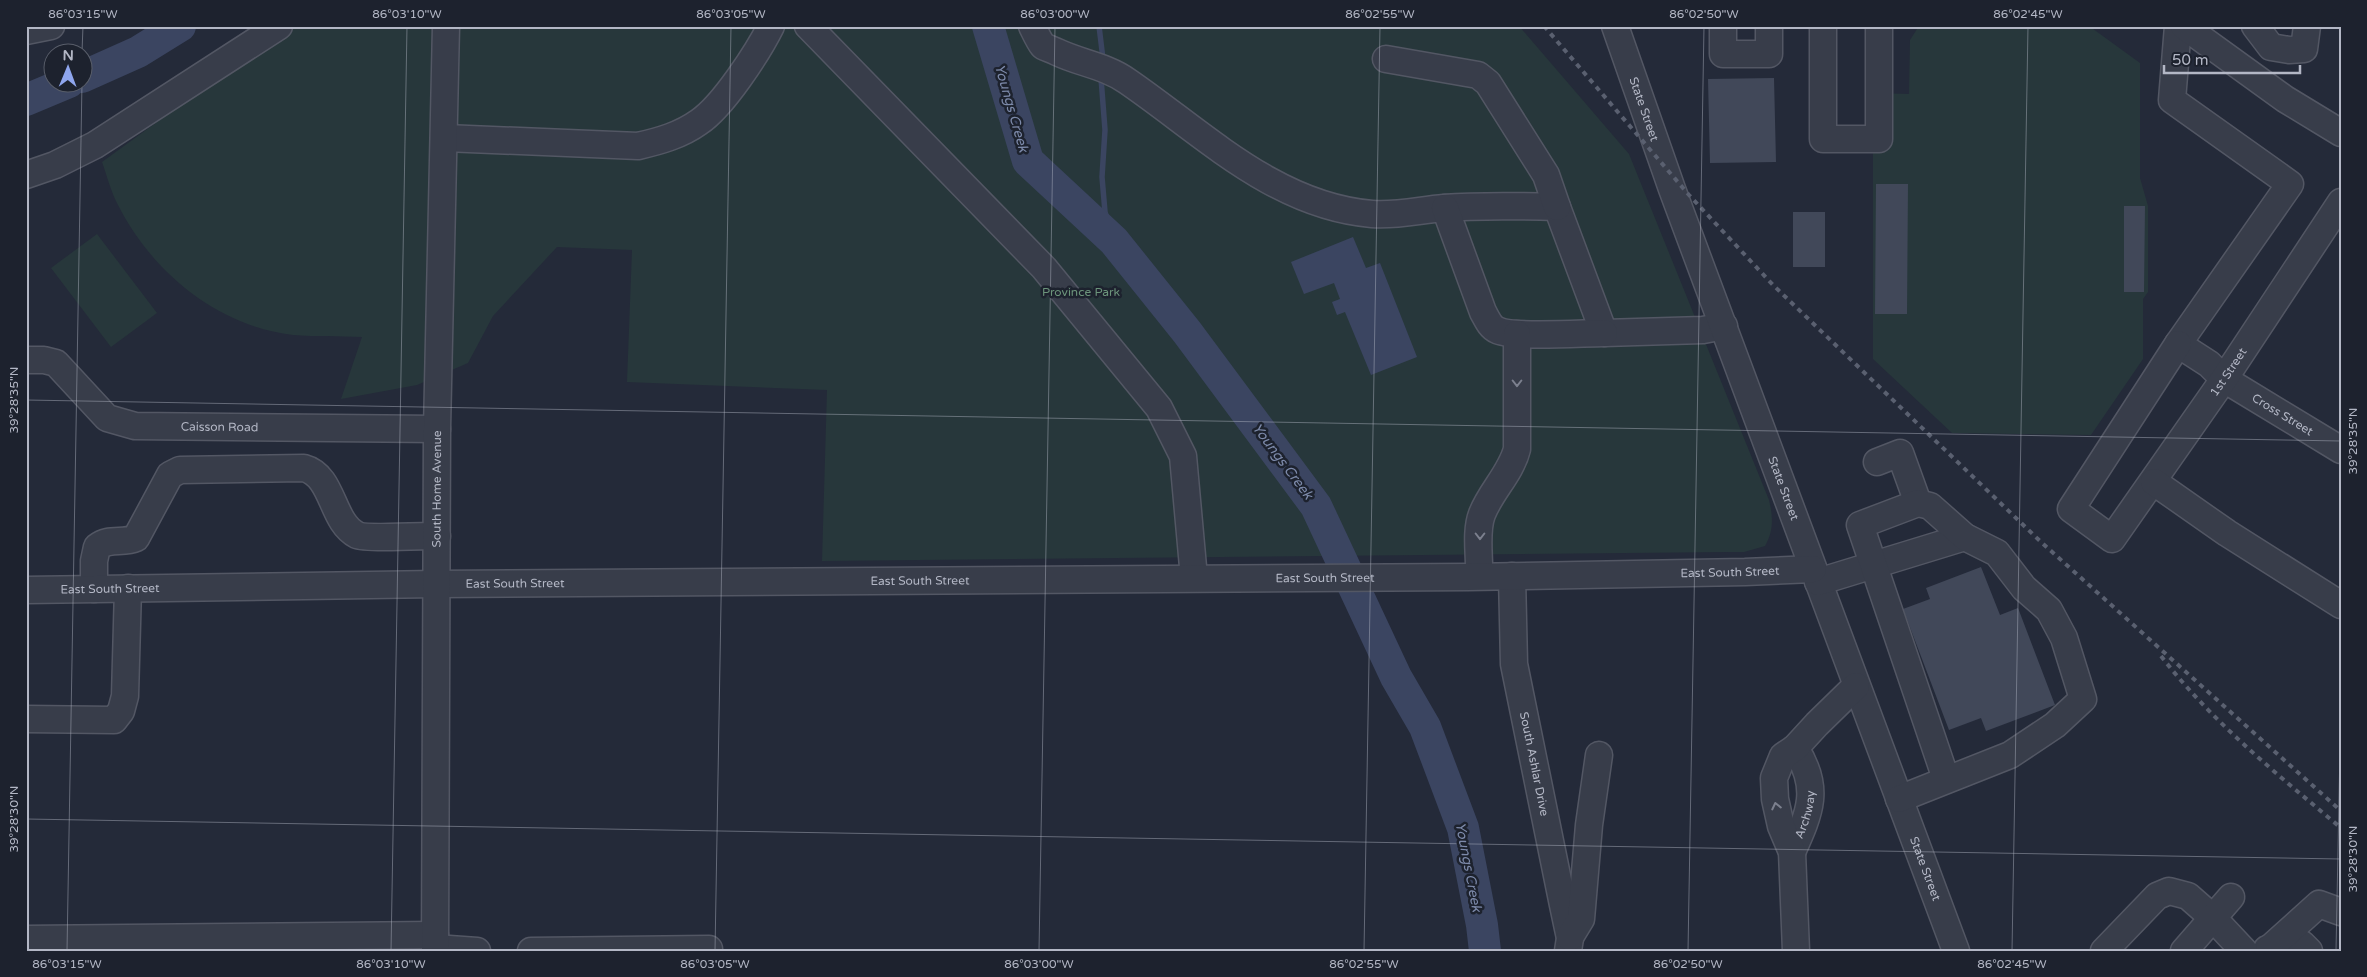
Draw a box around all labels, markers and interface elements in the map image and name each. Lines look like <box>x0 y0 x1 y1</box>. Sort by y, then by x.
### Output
text: 86°03'15"W <box>48 7 118 21</box>
text: 86°03'10"W <box>372 7 442 21</box>
text: 86°03'05"W <box>696 7 766 21</box>
text: 86°03'00"W <box>1020 7 1090 21</box>
text: 86°02'55"W <box>1345 7 1415 21</box>
text: 86°02'50"W <box>1669 7 1739 21</box>
text: 86°02'45"W <box>1993 7 2063 21</box>
north arrow <box>42 42 92 92</box>
scale bar <box>2164 42 2301 74</box>
text: N <box>62 47 74 64</box>
text: 50 m <box>2172 51 2209 69</box>
water label: Youngs Creek <box>991 62 1033 155</box>
street label: State Street <box>1626 75 1662 143</box>
park label: Province Park <box>1042 285 1121 299</box>
street label: 1st Street <box>2207 345 2250 399</box>
text: 39°28'35"N <box>7 367 21 434</box>
one-way arrow <box>1512 380 1522 387</box>
street label: Cross Street <box>2249 391 2316 439</box>
text: 39°28'35"N <box>2346 408 2360 475</box>
street label: Caisson Road <box>181 419 258 434</box>
water label: Youngs Creek <box>1248 420 1318 504</box>
street label: South Home Avenue <box>430 430 444 548</box>
street label: State Street <box>1765 454 1802 522</box>
one-way arrow <box>1475 532 1485 540</box>
street label: East South Street <box>1680 563 1780 580</box>
street label: East South Street <box>1275 571 1375 585</box>
street label: East South Street <box>870 573 970 588</box>
street label: East South Street <box>465 576 565 591</box>
street label: East South Street <box>60 581 160 596</box>
street label: South Ashlar Drive <box>1517 711 1552 818</box>
text: 39°28'30"N <box>7 786 21 853</box>
street label: Archway <box>1792 790 1817 841</box>
one-way arrow <box>1772 802 1782 811</box>
water label: Youngs Creek <box>1451 821 1486 915</box>
text: 39°28'30"N <box>2346 826 2360 893</box>
street label: State Street <box>1907 835 1944 903</box>
text: 86°03'15"W <box>32 957 102 971</box>
text: 86°03'10"W <box>356 957 426 971</box>
text: 86°03'05"W <box>680 957 750 971</box>
text: 86°03'00"W <box>1004 957 1074 971</box>
text: 86°02'55"W <box>1329 957 1399 971</box>
text: 86°02'50"W <box>1653 957 1723 971</box>
text: 86°02'45"W <box>1977 957 2047 971</box>

